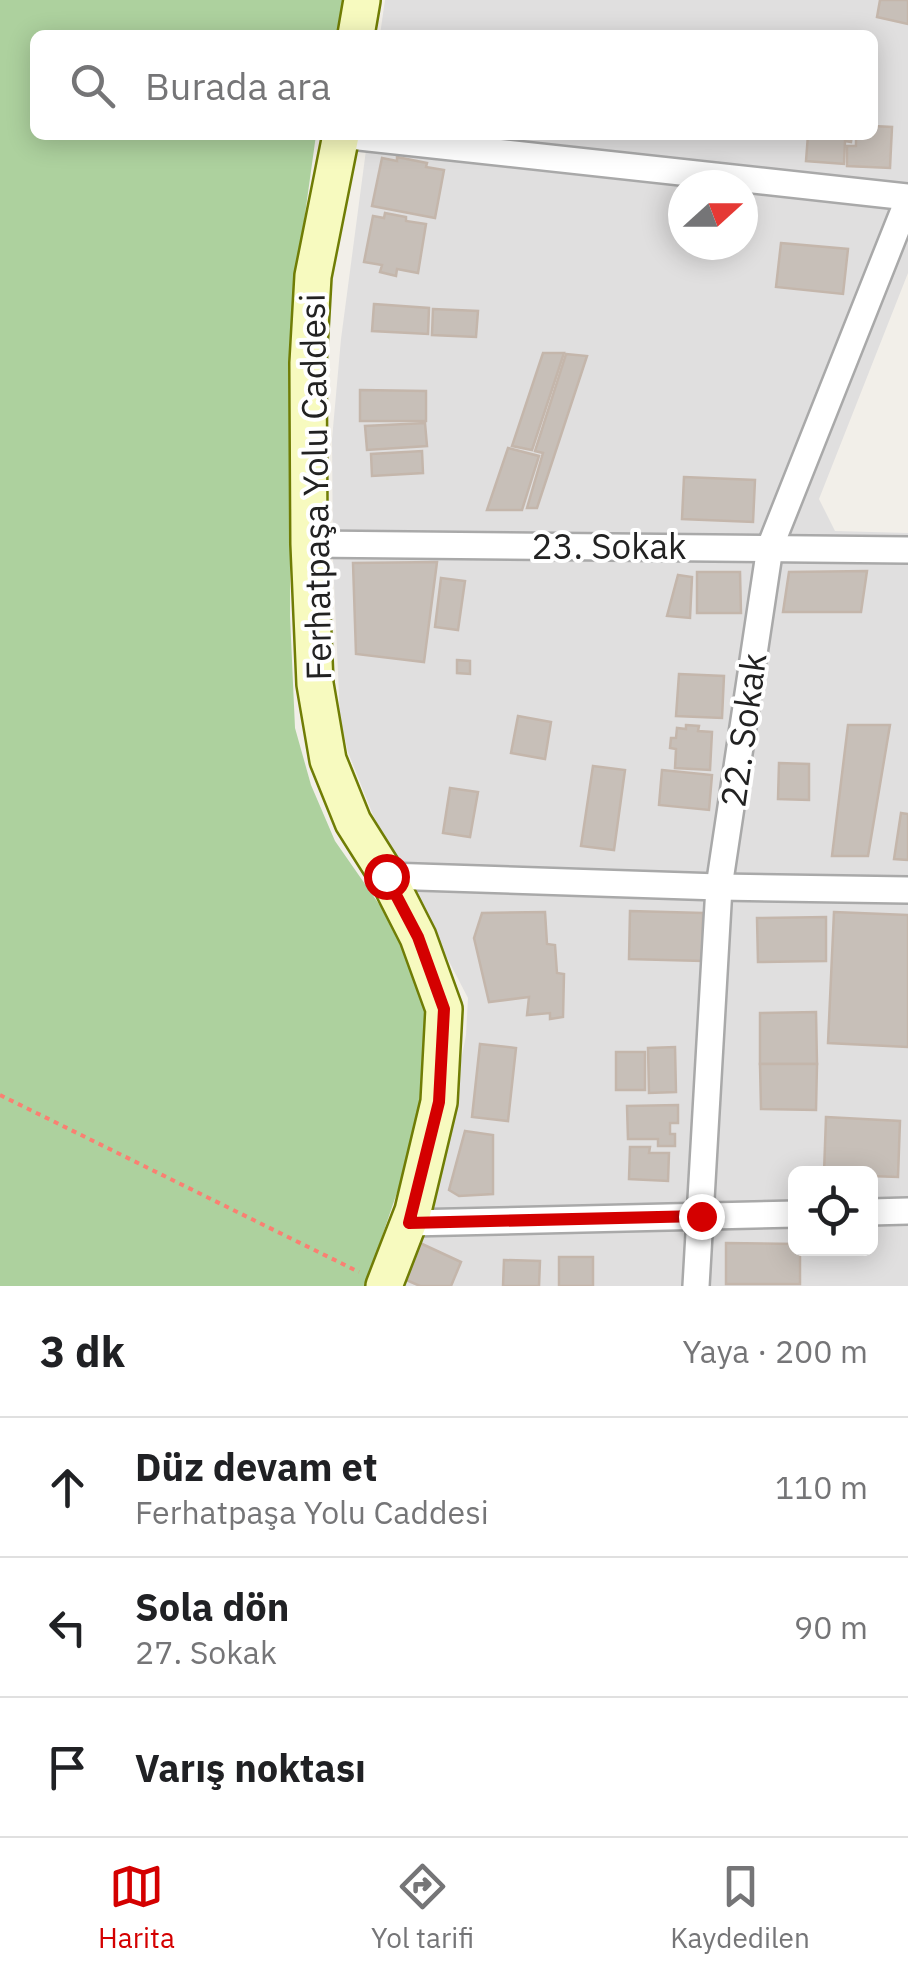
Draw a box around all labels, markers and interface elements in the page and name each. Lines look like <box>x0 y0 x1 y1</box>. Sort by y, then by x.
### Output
search box <box>30 30 878 140</box>
icon: search <box>65 58 120 113</box>
text: Burada ara <box>145 61 331 110</box>
north arrow <box>668 170 758 260</box>
street label: Ferhatpaşa Yolu Caddesi <box>289 293 341 681</box>
street label: 23. Sokak <box>531 523 687 569</box>
street label: 22. Sokak <box>709 650 777 810</box>
route start <box>364 854 410 900</box>
map controls <box>788 1166 878 1256</box>
button: locate <box>788 1166 878 1256</box>
route end <box>679 1194 725 1240</box>
text: 3 dk <box>40 1324 125 1379</box>
text: Yaya · 200 m <box>682 1330 868 1372</box>
text: Düz devam et <box>135 1442 377 1491</box>
icon: ahead <box>40 1460 95 1515</box>
text: 110 m <box>775 1466 868 1508</box>
text: Ferhatpaşa Yolu Caddesi <box>135 1491 489 1533</box>
text: Sola dön <box>135 1582 289 1631</box>
icon: left <box>40 1600 95 1655</box>
text: 90 m <box>794 1606 868 1648</box>
text: 27. Sokak <box>135 1631 277 1673</box>
icon: arrive <box>40 1740 95 1795</box>
text: Varış noktası <box>135 1743 366 1792</box>
tab: Harita <box>98 1859 175 1956</box>
tab: Yol tarifi <box>371 1859 474 1956</box>
tab: Kaydedilen <box>670 1859 810 1956</box>

